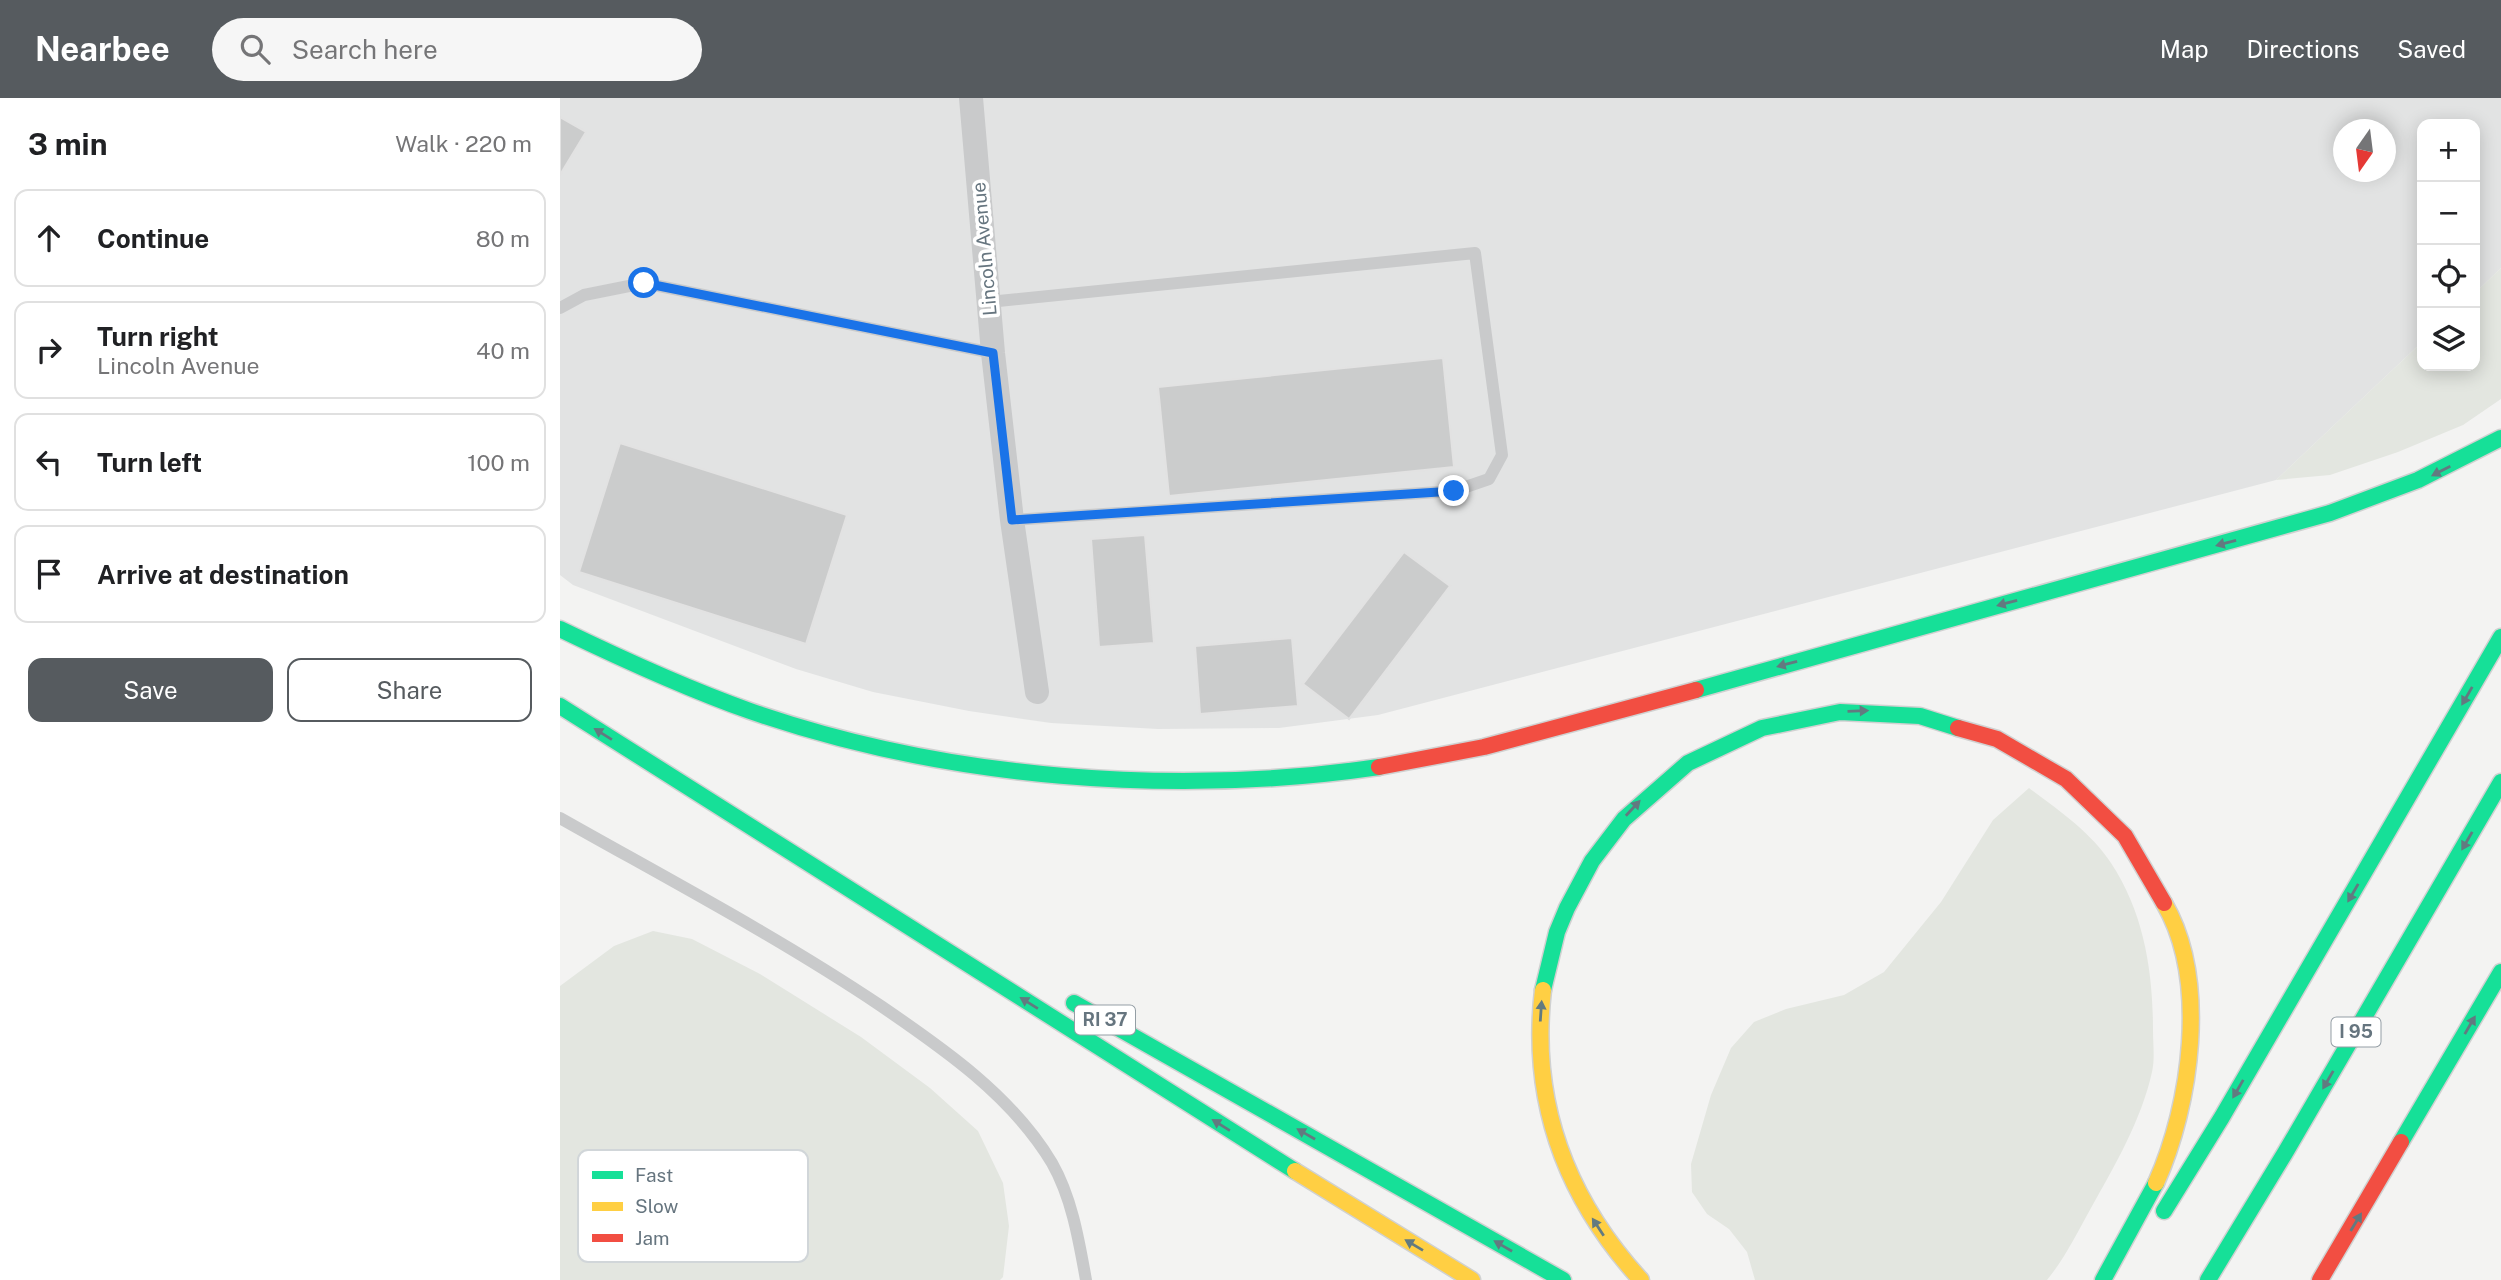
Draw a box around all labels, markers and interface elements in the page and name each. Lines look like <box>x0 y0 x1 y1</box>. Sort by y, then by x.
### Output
search box <box>212 18 702 81</box>
text: Nearbee <box>35 30 170 68</box>
icon: search <box>236 30 274 68</box>
text: Search here <box>292 34 438 65</box>
text: Map <box>2160 35 2209 63</box>
text: Directions <box>2247 35 2359 63</box>
text: Saved <box>2397 35 2466 63</box>
north arrow <box>2333 119 2396 182</box>
map controls <box>2417 119 2480 371</box>
button: + <box>2417 119 2480 182</box>
text: 3 min <box>28 126 107 162</box>
text: Walk · 220 m <box>395 130 532 157</box>
street label: Lincoln Avenue <box>967 181 1001 317</box>
button: − <box>2417 182 2480 245</box>
icon: ahead <box>30 219 68 257</box>
text: Continue <box>97 223 209 254</box>
text: 80 m <box>476 225 530 252</box>
button: locate <box>2417 245 2480 308</box>
route start <box>628 267 659 298</box>
button: layers <box>2417 308 2480 371</box>
text: Turn right <box>97 321 219 352</box>
icon: right <box>30 331 68 369</box>
text: 40 m <box>476 337 530 364</box>
text: Lincoln Avenue <box>97 352 260 379</box>
icon: left <box>30 443 68 481</box>
text: Turn left <box>97 447 202 478</box>
text: 100 m <box>467 449 530 476</box>
one-way arrow <box>2431 465 2451 476</box>
route end <box>1438 475 1469 506</box>
one-way arrow <box>2215 538 2236 548</box>
icon: arrive <box>30 555 68 593</box>
text: Arrive at destination <box>97 559 349 590</box>
one-way arrow <box>1996 599 2017 609</box>
button: Save <box>28 658 273 722</box>
button: Share <box>287 658 532 722</box>
one-way arrow <box>1776 659 1798 670</box>
one-way arrow <box>2461 686 2473 705</box>
one-way arrow <box>1848 705 1870 717</box>
one-way arrow <box>593 727 613 740</box>
one-way arrow <box>1625 800 1641 817</box>
one-way arrow <box>2461 831 2473 850</box>
one-way arrow <box>2346 883 2359 902</box>
one-way arrow <box>1019 996 1038 1009</box>
one-way arrow <box>1536 1000 1547 1022</box>
road number: RI 37 <box>1075 1006 1135 1035</box>
one-way arrow <box>2464 1016 2476 1035</box>
road number: I 95 <box>2332 1017 2380 1046</box>
one-way arrow <box>2322 1070 2334 1090</box>
one-way arrow <box>2232 1080 2244 1099</box>
one-way arrow <box>1211 1118 1230 1131</box>
one-way arrow <box>1296 1128 1315 1140</box>
legend <box>578 1150 808 1262</box>
text: Fast <box>635 1164 673 1186</box>
text: Slow <box>635 1195 679 1217</box>
one-way arrow <box>2350 1212 2362 1231</box>
one-way arrow <box>1591 1218 1605 1236</box>
text: Jam <box>635 1227 669 1249</box>
one-way arrow <box>1405 1238 1424 1251</box>
one-way arrow <box>1494 1240 1513 1252</box>

